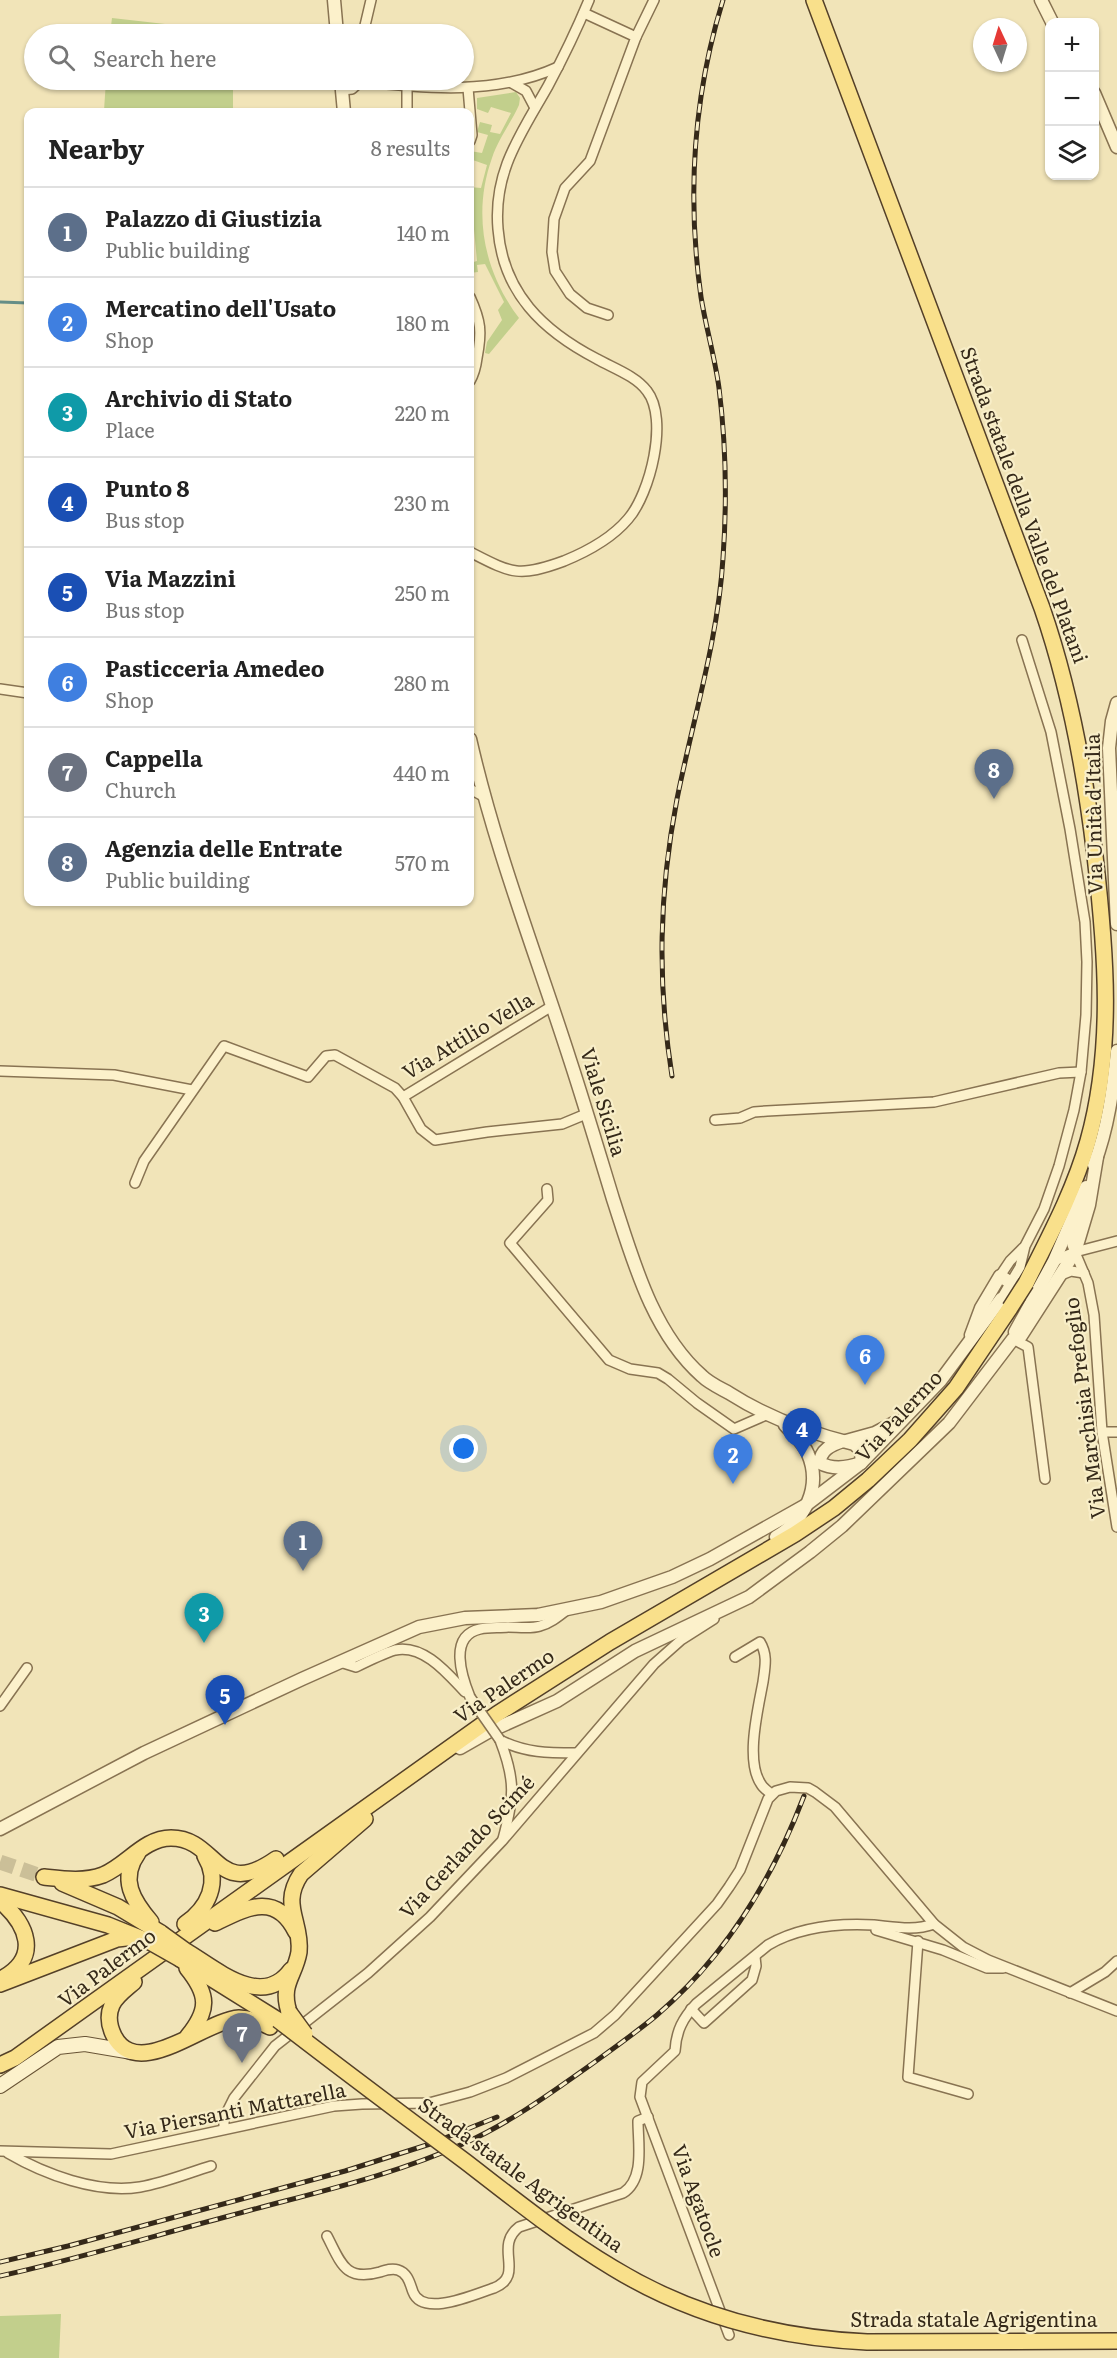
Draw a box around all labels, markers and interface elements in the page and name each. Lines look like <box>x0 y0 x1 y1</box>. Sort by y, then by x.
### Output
north arrow <box>973 18 1027 72</box>
map controls <box>1045 18 1099 180</box>
button: + <box>1045 18 1099 72</box>
search box <box>24 24 474 90</box>
icon: search <box>45 41 78 74</box>
text: Search here <box>93 41 216 74</box>
button: − <box>1045 72 1099 126</box>
button: layers <box>1045 126 1099 180</box>
text: Nearby <box>48 128 144 167</box>
text: 8 results <box>371 132 450 162</box>
text: Palazzo di Giustizia <box>105 201 322 234</box>
text: 1 <box>63 217 72 247</box>
text: 140 m <box>397 217 450 247</box>
text: Public building <box>105 234 250 264</box>
text: Mercatino dell'Usato <box>105 291 336 324</box>
text: 2 <box>62 307 73 337</box>
text: 180 m <box>396 307 450 337</box>
text: Shop <box>105 324 154 354</box>
street label: Strada statale della Valle del Platani <box>954 342 1097 667</box>
text: Archivio di Stato <box>105 381 292 414</box>
text: 3 <box>62 397 73 427</box>
text: 220 m <box>395 397 450 427</box>
text: Place <box>105 414 155 444</box>
text: Punto 8 <box>105 471 190 504</box>
text: 4 <box>61 487 74 517</box>
text: 230 m <box>394 487 450 517</box>
text: Bus stop <box>105 504 185 534</box>
text: Via Mazzini <box>105 561 236 594</box>
text: 5 <box>62 577 73 607</box>
text: 250 m <box>395 577 450 607</box>
text: Bus stop <box>105 594 185 624</box>
text: Pasticceria Amedeo <box>105 651 325 684</box>
text: 6 <box>62 667 73 697</box>
text: 280 m <box>394 667 450 697</box>
text: Shop <box>105 684 154 714</box>
street label: Via Unità d'Italia <box>1076 733 1108 895</box>
text: Cappella <box>105 741 203 774</box>
pin: 8 <box>974 750 1014 799</box>
text: 7 <box>62 757 73 787</box>
text: 440 m <box>393 757 450 787</box>
text: Church <box>105 774 177 804</box>
text: Agenzia delle Entrate <box>105 831 342 864</box>
text: 8 <box>62 847 73 877</box>
text: 570 m <box>395 847 450 877</box>
text: Public building <box>105 864 250 894</box>
street label: Via Attilio Vella <box>396 983 539 1085</box>
street label: Viale Sicilia <box>574 1043 636 1160</box>
street label: Via Marchisia Prefoglio <box>1055 1296 1111 1521</box>
pin: 6 <box>846 1336 884 1385</box>
street label: Via Palermo <box>847 1362 948 1467</box>
pin: 4 <box>782 1408 822 1458</box>
your location <box>449 1434 478 1463</box>
pin: 2 <box>714 1434 752 1484</box>
pin: 1 <box>284 1522 322 1571</box>
pin: 3 <box>184 1594 224 1643</box>
street label: Via Palermo <box>446 1640 559 1729</box>
pin: 5 <box>206 1676 244 1725</box>
street label: Via Gerlando Scimé <box>391 1767 540 1924</box>
street label: Via Palermo <box>50 1920 161 2013</box>
pin: 7 <box>222 2014 262 2063</box>
street label: Via Piersanti Mattarella <box>121 2073 348 2145</box>
street label: Strada statale Agrigentina <box>413 2089 631 2258</box>
street label: Via Agatocle <box>666 2140 734 2261</box>
street label: Strada statale Agrigentina <box>850 2303 1098 2333</box>

